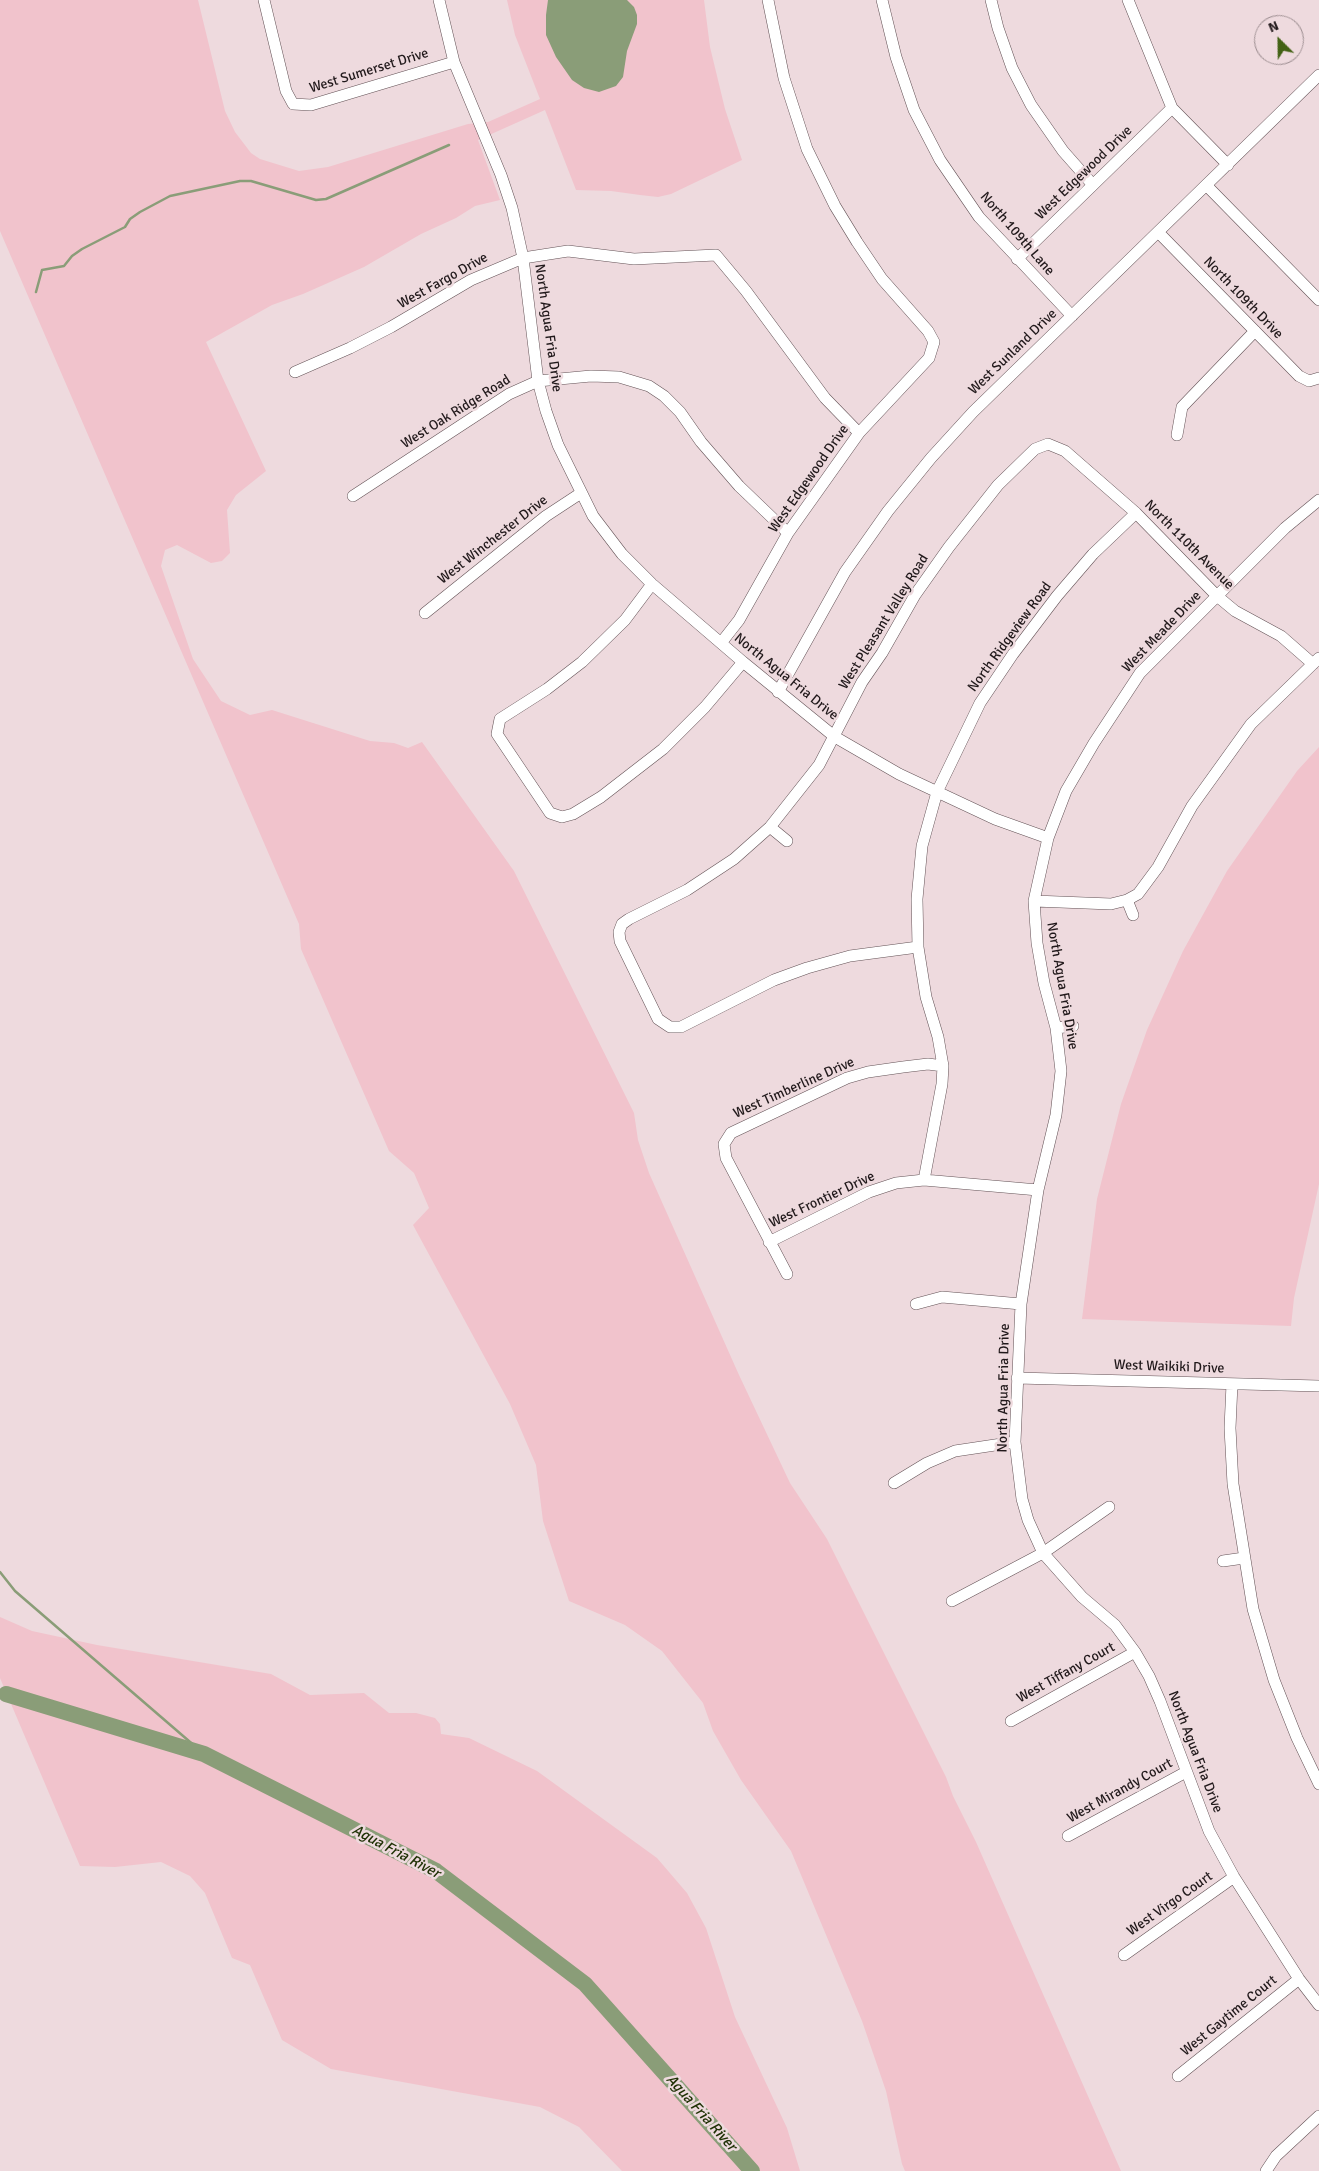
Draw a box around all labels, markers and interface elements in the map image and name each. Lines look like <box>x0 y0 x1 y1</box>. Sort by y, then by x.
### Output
north arrow <box>1254 15 1304 65</box>
text: N <box>1266 17 1281 36</box>
street label: West Sumerset Drive <box>307 45 431 97</box>
street label: West Edgewood Drive <box>1032 122 1136 224</box>
street label: North 109th Lane <box>976 189 1058 279</box>
street label: West Fargo Drive <box>395 249 491 313</box>
street label: North 109th Drive <box>1200 254 1286 342</box>
street label: North Agua Fria Drive <box>531 263 565 393</box>
street label: West Sunland Drive <box>965 306 1061 398</box>
street label: West Oak Ridge Road <box>398 372 514 452</box>
street label: West Edgewood Drive <box>765 422 853 536</box>
street label: West Winchester Drive <box>435 492 551 588</box>
street label: North 110th Avenue <box>1141 497 1237 593</box>
street label: West Pleasant Valley Road <box>835 551 933 693</box>
street label: North Ridgeview Road <box>965 579 1055 695</box>
street label: West Meade Drive <box>1119 588 1205 676</box>
street label: North Agua Fria Drive <box>731 630 841 724</box>
street label: North Agua Fria Drive <box>1043 921 1081 1051</box>
street label: West Timberline Drive <box>731 1054 857 1122</box>
street label: West Frontier Drive <box>767 1168 877 1232</box>
street label: North Agua Fria Drive <box>994 1323 1014 1453</box>
street label: West Waikiki Drive <box>1113 1357 1225 1377</box>
street label: West Tiffany Court <box>1014 1639 1118 1707</box>
street label: North Agua Fria Drive <box>1164 1689 1226 1815</box>
street label: West Mirandy Court <box>1064 1755 1176 1827</box>
water label: Agua Fria River <box>349 1821 443 1883</box>
street label: West Virgo Court <box>1124 1868 1216 1940</box>
street label: West Gaytime Court <box>1178 1972 1280 2060</box>
water label: Agua Fria River <box>662 2071 740 2155</box>

